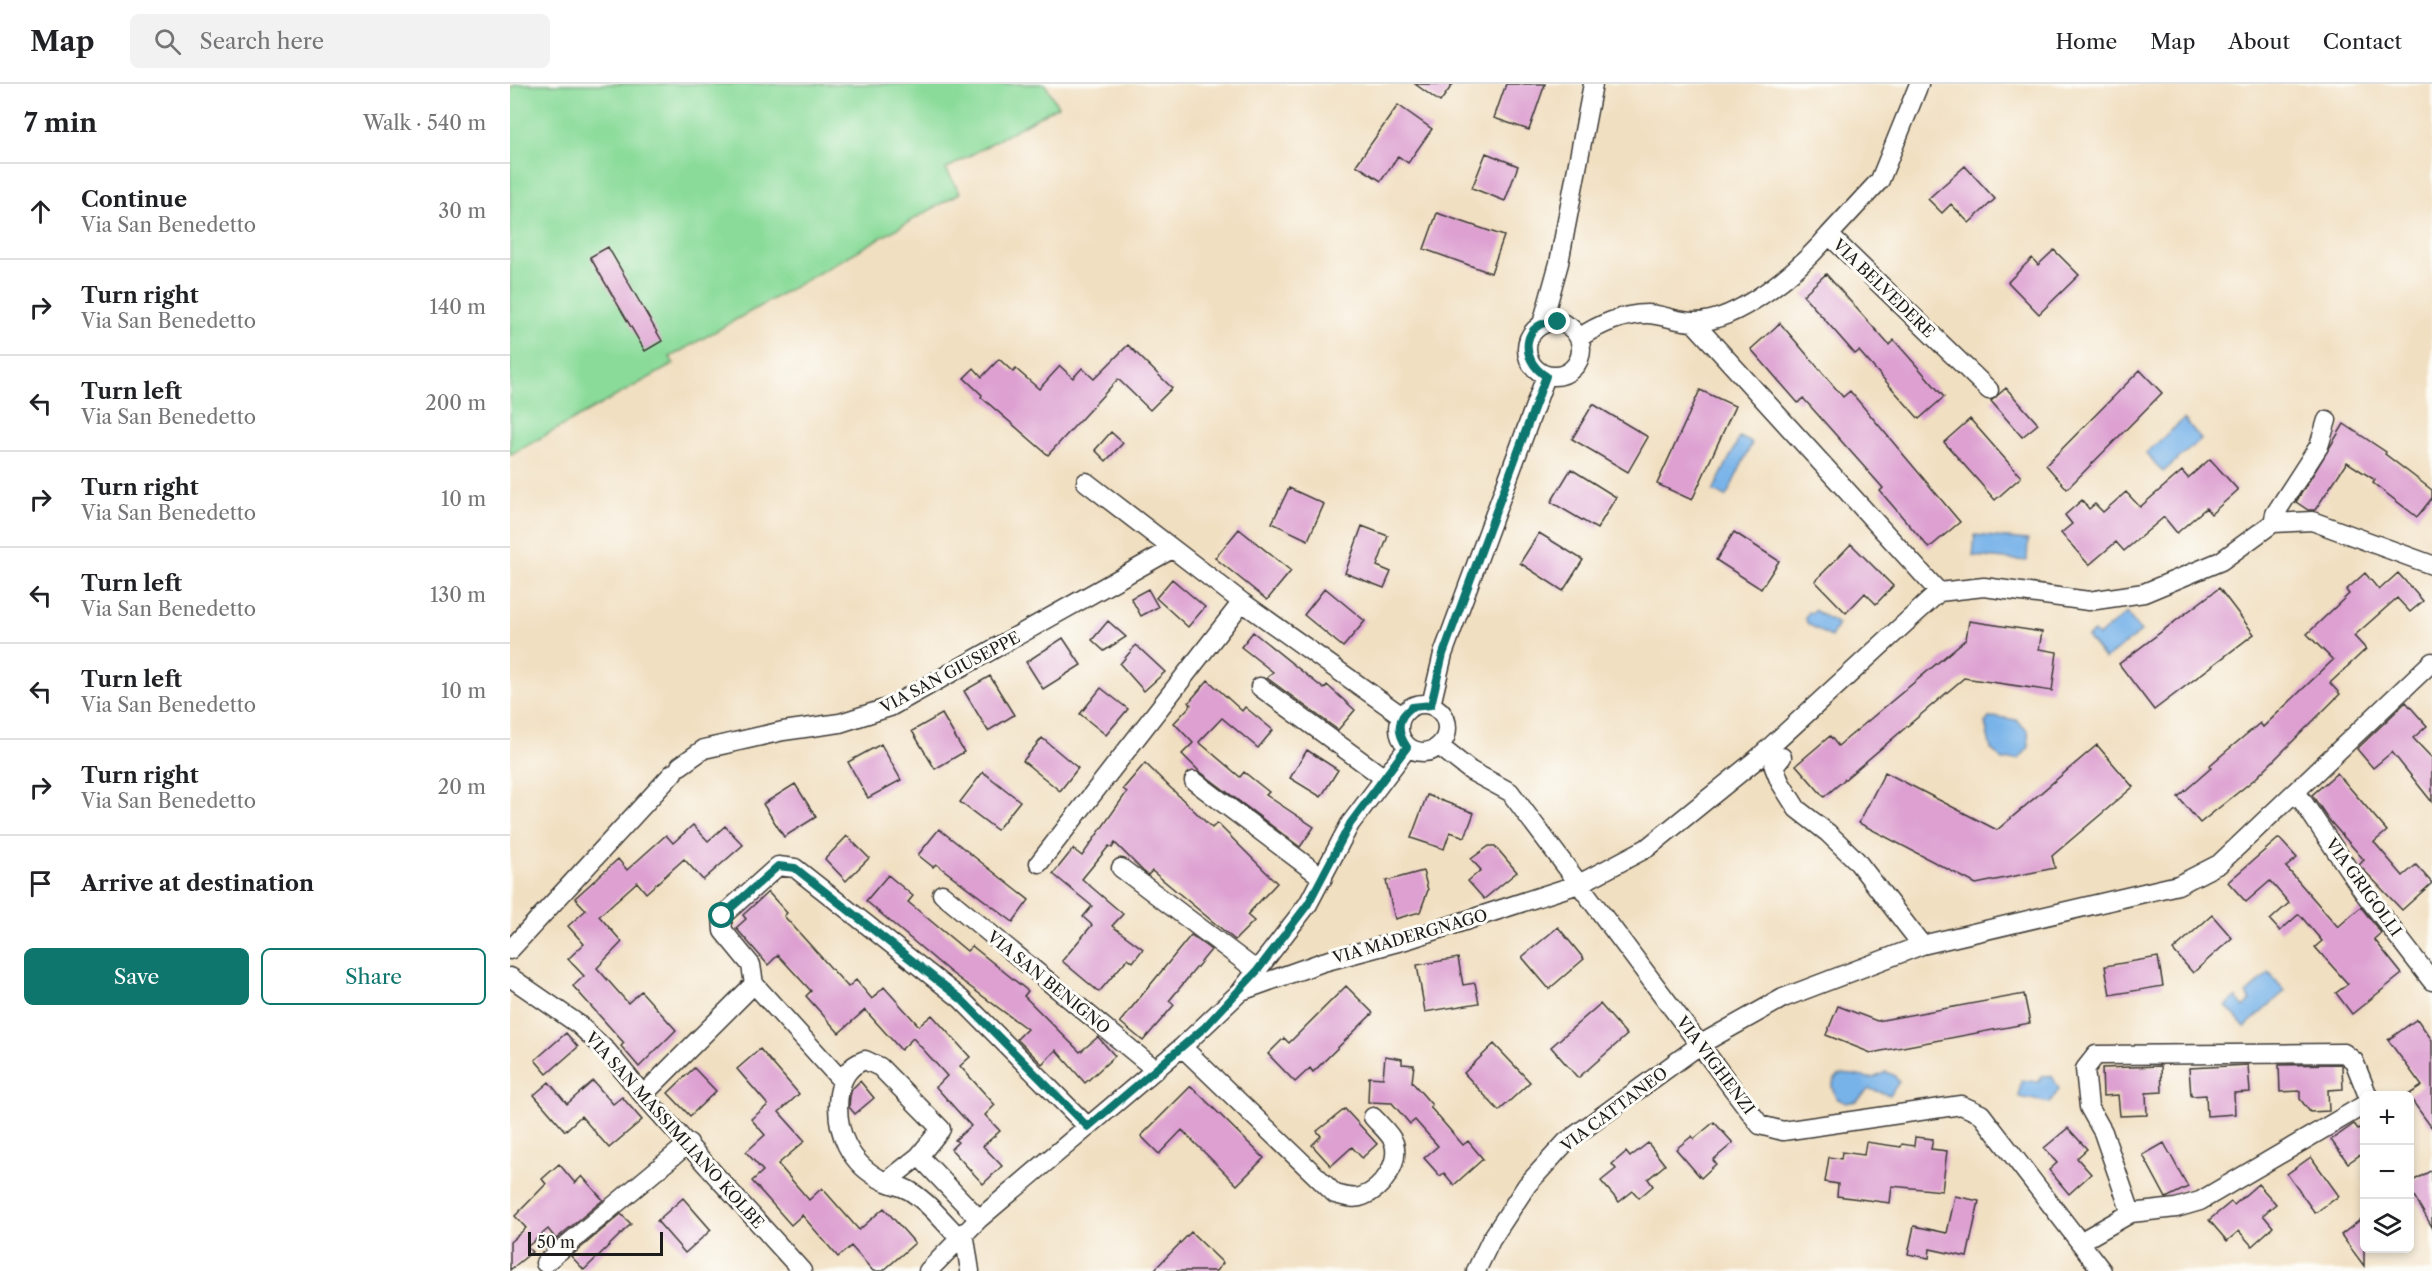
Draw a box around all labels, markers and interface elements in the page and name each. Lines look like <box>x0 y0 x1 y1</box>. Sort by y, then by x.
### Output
search box <box>130 14 550 68</box>
text: Map <box>30 24 94 58</box>
icon: search <box>151 25 184 58</box>
text: Search here <box>199 28 324 55</box>
text: Home <box>2056 29 2117 54</box>
text: Map <box>2150 29 2195 54</box>
text: About <box>2228 29 2290 54</box>
text: Contact <box>2323 29 2402 54</box>
text: 7 min <box>24 107 97 139</box>
text: Walk · 540 m <box>363 111 486 135</box>
text: Continue <box>81 186 187 213</box>
icon: ahead <box>24 195 57 228</box>
text: 30 m <box>438 199 486 223</box>
text: Via San Benedetto <box>81 213 256 237</box>
street label: VIA BELVEDERE <box>1828 234 1939 342</box>
text: Turn right <box>81 282 199 309</box>
icon: right <box>24 291 57 324</box>
text: 140 m <box>429 295 486 319</box>
route end <box>1544 308 1570 334</box>
text: Via San Benedetto <box>81 309 256 333</box>
text: Turn left <box>81 378 182 405</box>
icon: left <box>24 387 57 420</box>
text: 200 m <box>425 391 486 415</box>
text: Via San Benedetto <box>81 405 256 429</box>
text: Turn right <box>81 474 199 501</box>
icon: right <box>24 483 57 516</box>
text: 10 m <box>441 487 486 511</box>
text: Via San Benedetto <box>81 501 256 525</box>
text: Turn left <box>81 570 182 597</box>
icon: left <box>24 579 57 612</box>
text: 130 m <box>430 583 486 607</box>
text: Via San Benedetto <box>81 597 256 621</box>
street label: VIA SAN GIUSEPPE <box>876 627 1023 718</box>
text: Turn left <box>81 666 182 693</box>
icon: left <box>24 675 57 708</box>
text: 10 m <box>441 679 486 703</box>
text: Via San Benedetto <box>81 693 256 717</box>
text: Turn right <box>81 762 199 789</box>
icon: right <box>24 771 57 804</box>
text: 20 m <box>438 775 486 799</box>
text: Via San Benedetto <box>81 789 256 813</box>
street label: VIA GRIGOLLI <box>2321 833 2406 940</box>
icon: arrive <box>24 867 57 900</box>
text: Arrive at destination <box>81 870 314 897</box>
route start <box>708 902 734 928</box>
street label: VIA MADERGNAGO <box>1329 904 1490 968</box>
street label: VIA SAN BENIGNO <box>983 926 1114 1038</box>
button: Save <box>24 948 249 1005</box>
button: Share <box>261 948 486 1005</box>
street label: VIA VIGHENZI <box>1672 1011 1759 1118</box>
street label: VIA SAN MASSIMLIANO KOLBE <box>581 1027 769 1232</box>
street label: VIA CATTANEO <box>1556 1062 1671 1156</box>
map controls <box>2360 1091 2414 1253</box>
button: + <box>2360 1091 2414 1145</box>
button: − <box>2360 1145 2414 1199</box>
button: layers <box>2360 1199 2414 1253</box>
scale bar <box>528 1229 663 1256</box>
text: 50 m <box>537 1232 575 1252</box>

